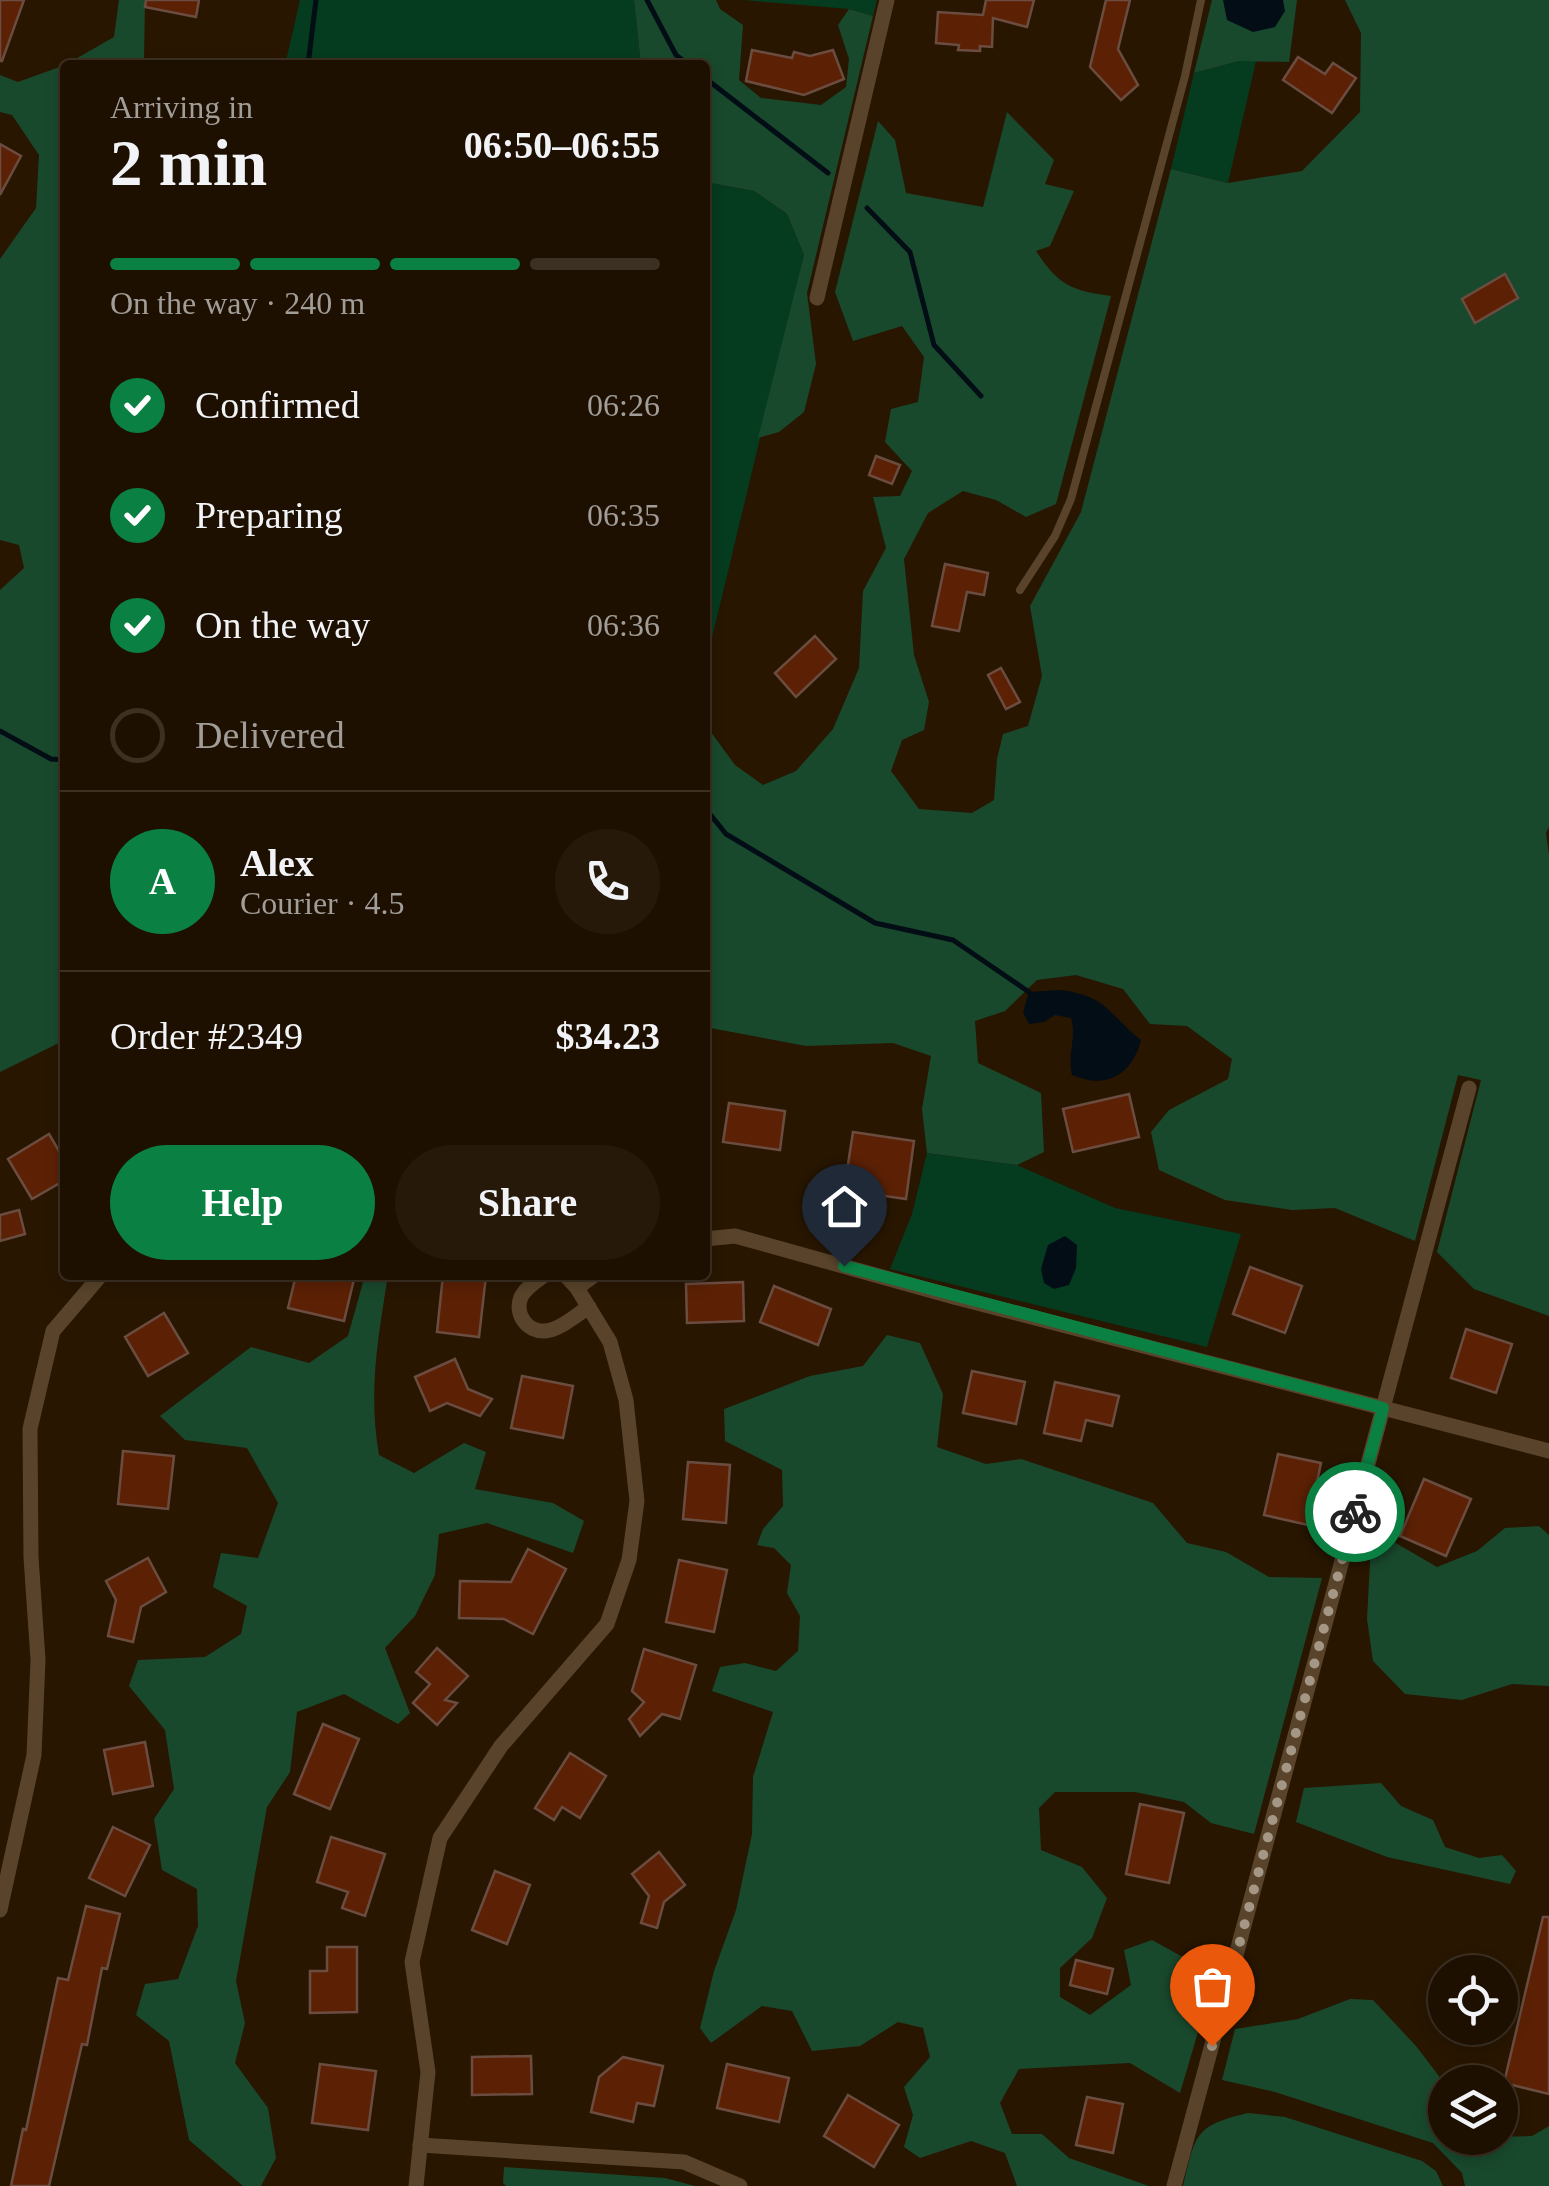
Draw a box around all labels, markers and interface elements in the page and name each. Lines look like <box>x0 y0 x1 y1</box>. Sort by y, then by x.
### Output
text: Arriving in <box>110 89 253 125</box>
text: 06:50–06:55 <box>464 124 660 166</box>
text: 2 min <box>110 127 267 199</box>
text: On the way · 240 m <box>110 285 365 321</box>
icon: check <box>110 378 165 433</box>
text: Confirmed <box>195 384 360 426</box>
text: 06:26 <box>587 387 660 423</box>
icon: check <box>110 488 165 543</box>
text: Preparing <box>195 494 343 536</box>
text: 06:35 <box>587 497 660 533</box>
icon: check <box>110 598 165 653</box>
text: On the way <box>195 604 370 646</box>
text: 06:36 <box>587 607 660 643</box>
text: Delivered <box>195 714 345 756</box>
button: phone <box>555 829 660 934</box>
text: Alex <box>240 842 314 884</box>
text: A <box>149 860 176 902</box>
text: Courier · 4.5 <box>240 885 404 921</box>
text: Order #2349 <box>110 1015 303 1057</box>
text: $34.23 <box>556 1015 660 1057</box>
button: Help <box>110 1145 375 1260</box>
button: Share <box>395 1145 660 1260</box>
pin <box>802 1164 887 1267</box>
icon: home <box>817 1179 872 1234</box>
courier <box>1305 1462 1405 1562</box>
icon: bike <box>1328 1485 1383 1540</box>
pin <box>1170 1944 1255 2047</box>
map controls <box>1428 1955 1518 2155</box>
button: locate <box>1428 1955 1518 2045</box>
icon: bag <box>1185 1959 1240 2014</box>
button: layers <box>1428 2065 1518 2155</box>

